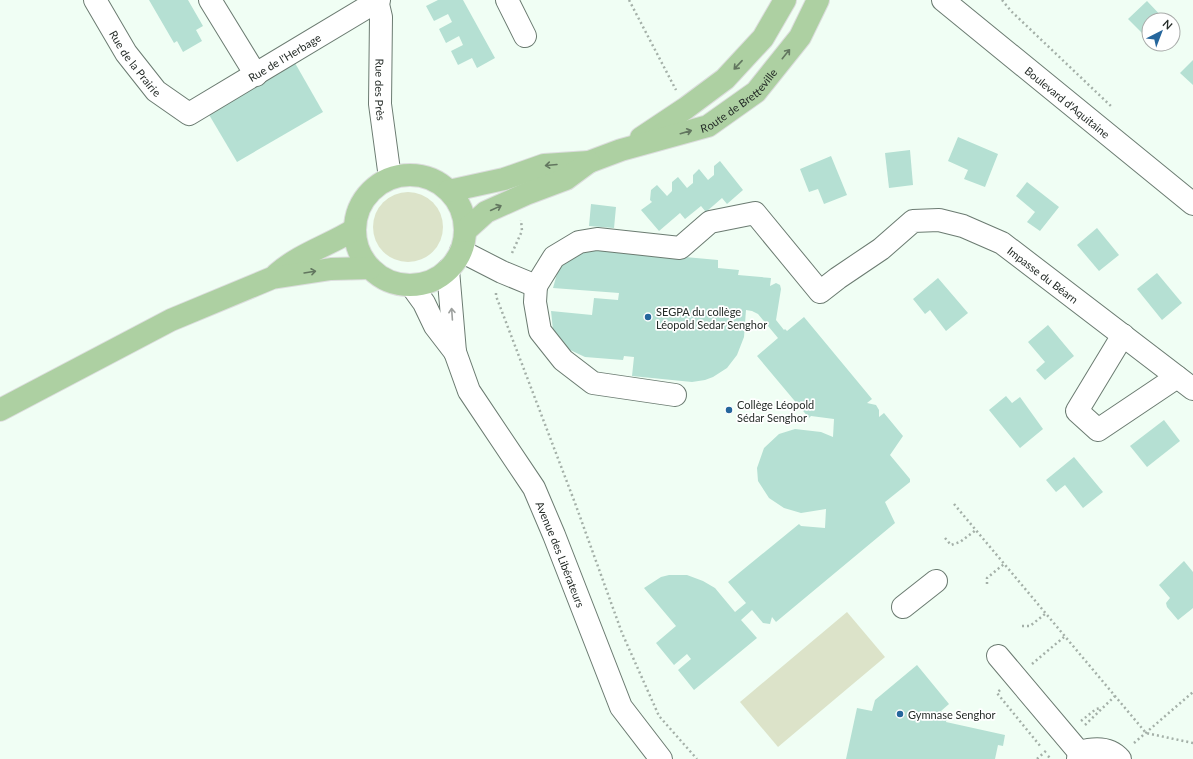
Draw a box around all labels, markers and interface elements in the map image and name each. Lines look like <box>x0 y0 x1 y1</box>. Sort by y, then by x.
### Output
north arrow <box>1141 12 1181 52</box>
text: N <box>1161 17 1176 32</box>
street label: Rue de la Prairie <box>108 28 163 99</box>
street label: Rue de l'Herbage <box>246 30 323 84</box>
one-way arrow <box>782 49 790 60</box>
street label: Rue des Près <box>373 59 389 121</box>
one-way arrow <box>733 60 743 70</box>
street label: Boulevard d'Aquitaine <box>1023 63 1113 140</box>
street label: Route de Bretteville <box>699 65 779 134</box>
one-way arrow <box>679 128 692 135</box>
one-way arrow <box>545 161 558 169</box>
one-way arrow <box>490 204 502 211</box>
street label: Impasse du Béarn <box>1005 243 1081 306</box>
one-way arrow <box>303 268 316 276</box>
place label: SEGPA du collège Léopold Sedar Senghor <box>656 305 767 331</box>
one-way arrow <box>448 308 455 321</box>
marker: SEGPA du collège Léopold Sedar Senghor <box>643 312 653 322</box>
place label: Collège Léopold Sédar Senghor <box>737 398 814 424</box>
marker: Collège Léopold Sédar Senghor <box>724 405 734 415</box>
street label: Avenue des Libérateurs <box>534 499 588 609</box>
place label: Gymnase Senghor <box>908 708 996 721</box>
marker: Gymnase Senghor <box>895 709 905 719</box>

